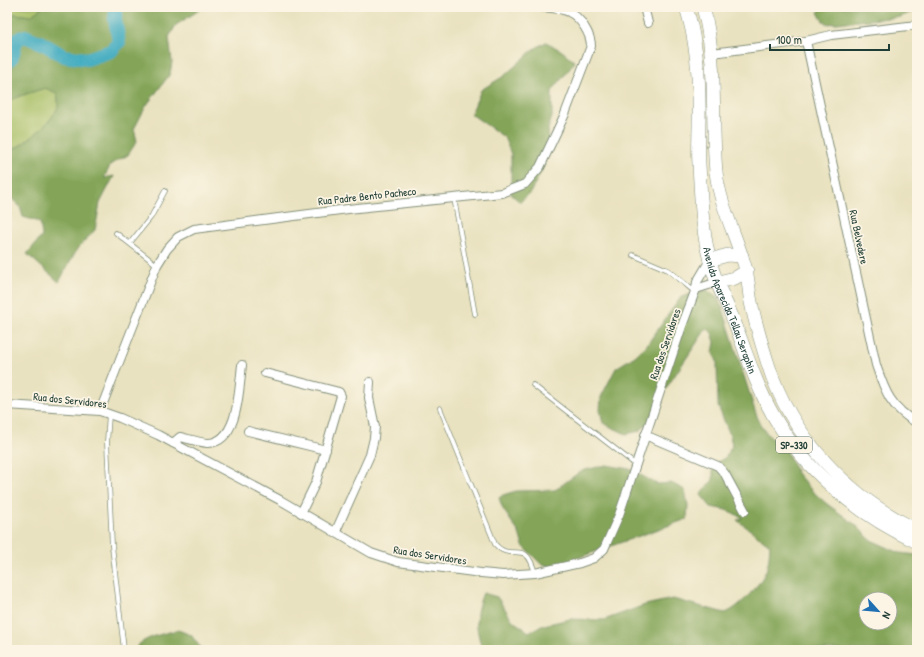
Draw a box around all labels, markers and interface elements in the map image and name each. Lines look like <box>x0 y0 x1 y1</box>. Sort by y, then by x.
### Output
scale bar <box>770 26 889 52</box>
text: 100 m <box>776 31 802 48</box>
street label: Rua Padre Bento Pacheco <box>317 184 417 208</box>
street label: Rua Belvedere <box>846 209 872 266</box>
street label: Avenida Aparecida Tellau Seraphin <box>700 246 760 375</box>
street label: Rua dos Servidores <box>646 307 684 381</box>
street label: Rua dos Servidores <box>33 389 107 411</box>
road number: SP-330 <box>776 437 812 453</box>
street label: Rua dos Servidores <box>392 542 468 568</box>
north arrow <box>858 591 898 631</box>
text: N <box>879 610 894 621</box>

